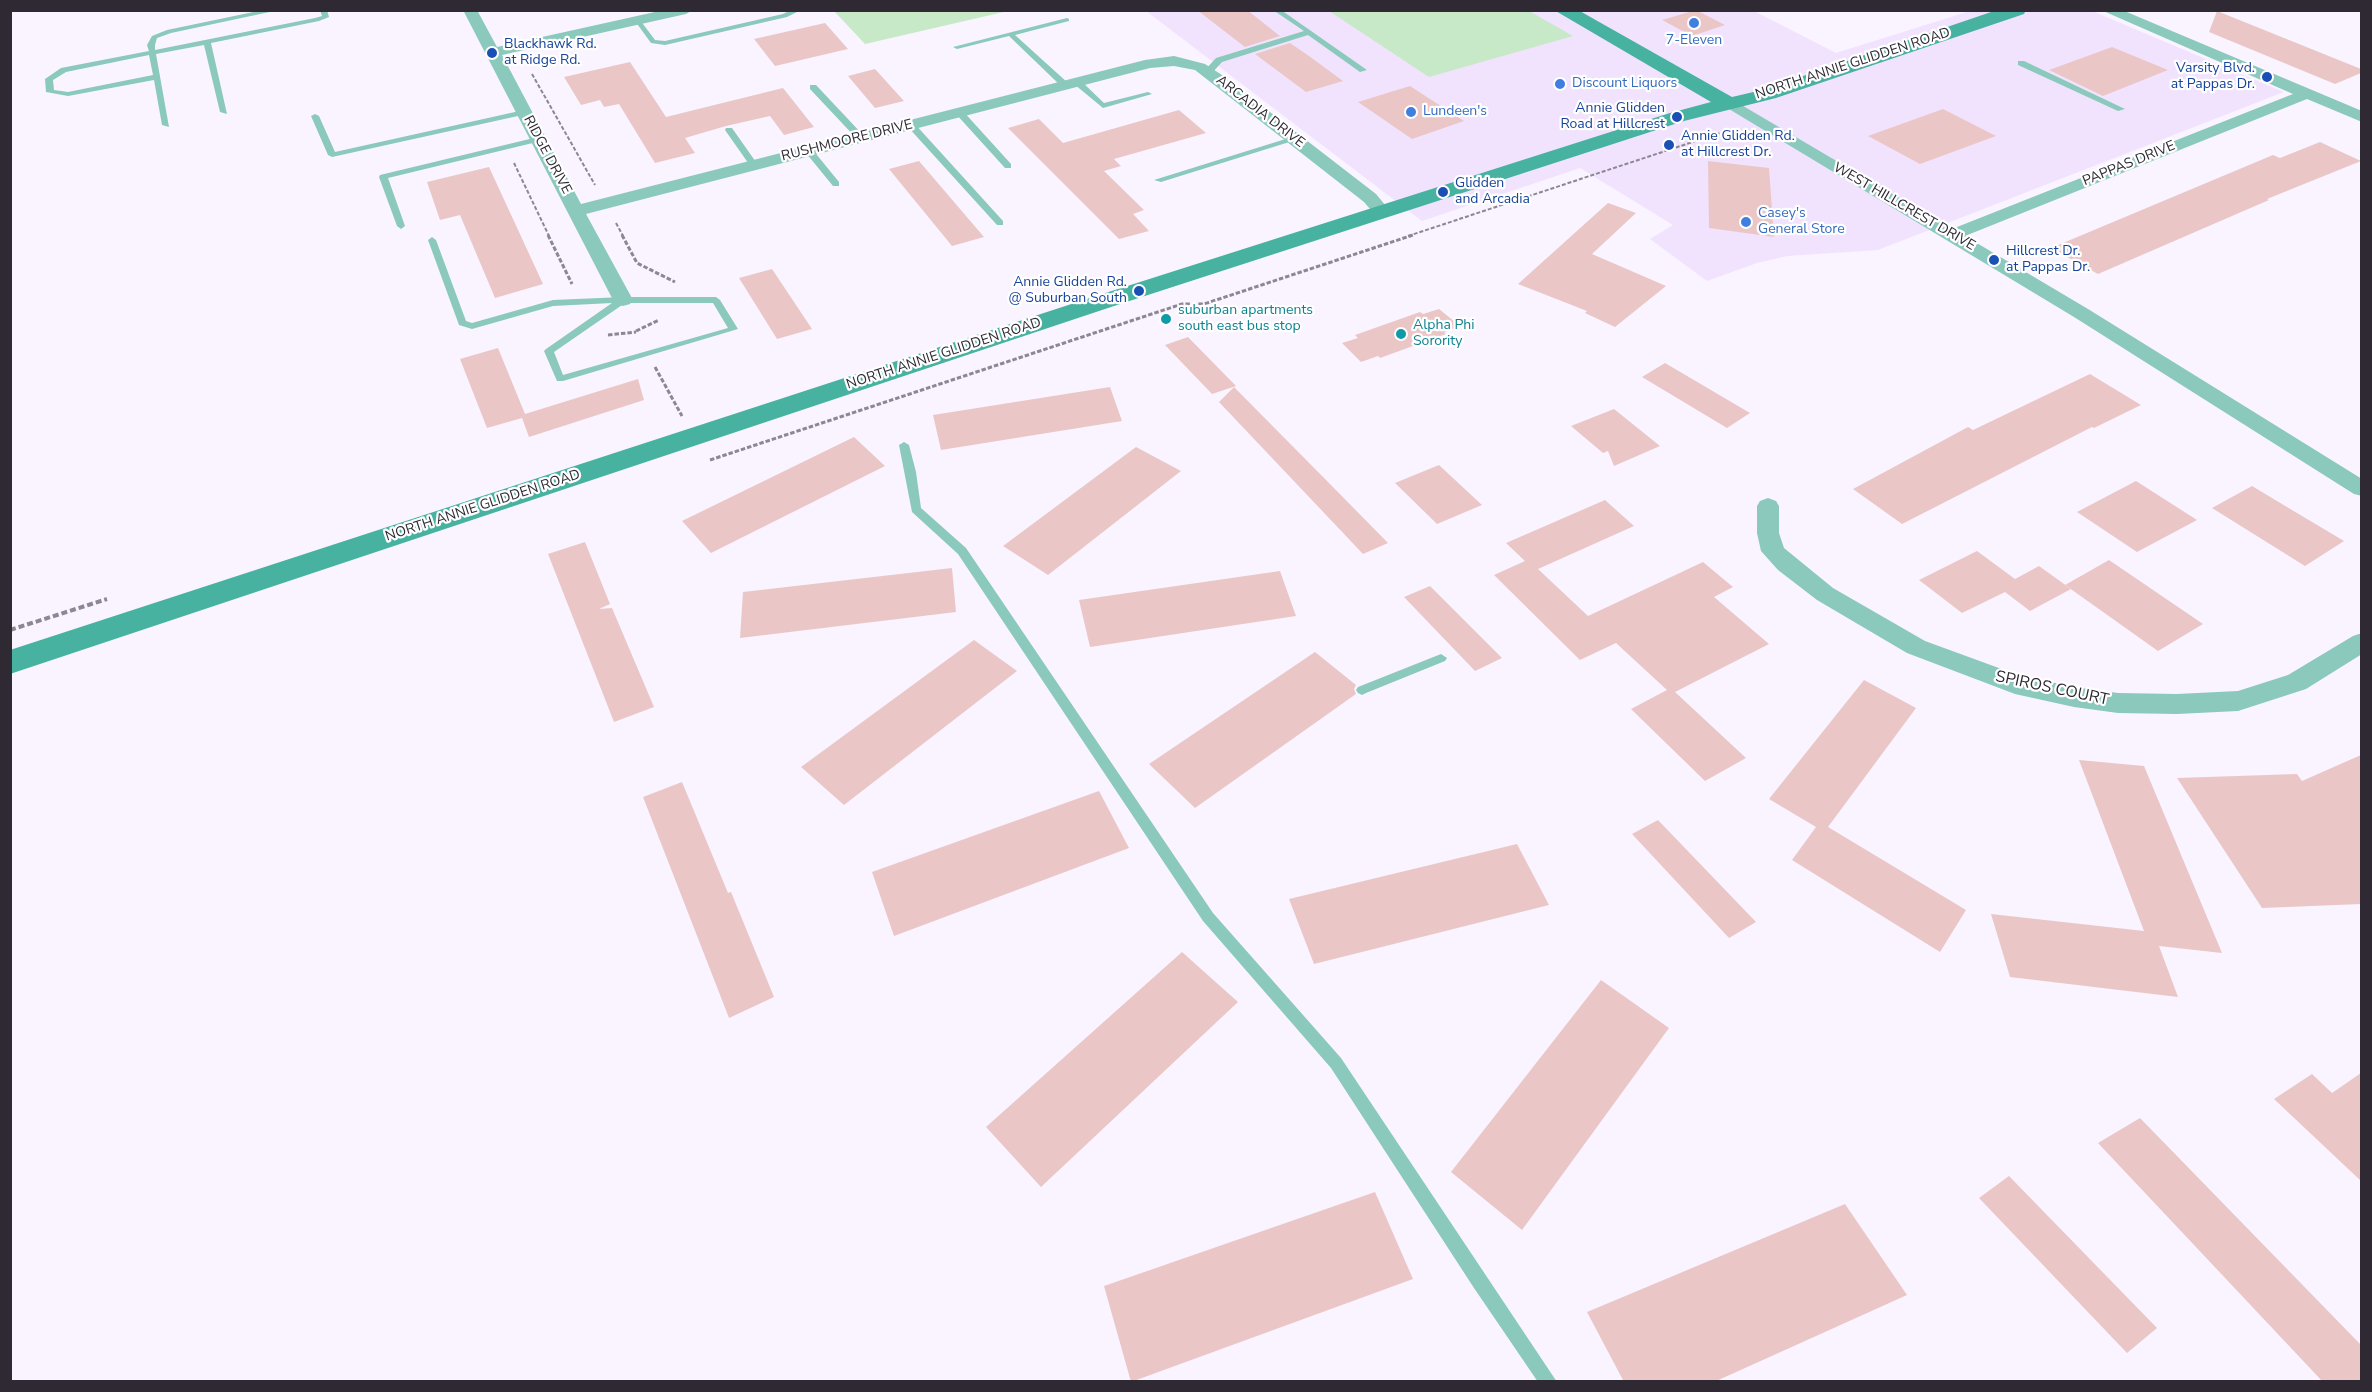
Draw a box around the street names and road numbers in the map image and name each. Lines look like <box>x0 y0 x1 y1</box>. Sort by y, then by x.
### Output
street label: NORTH ANNIE GLIDDEN ROAD <box>1753 25 1953 103</box>
street label: ARCADIA DRIVE <box>1212 72 1308 152</box>
street label: RIDGE DRIVE <box>519 113 575 197</box>
street label: RUSHMOORE DRIVE <box>780 117 914 165</box>
street label: PAPPAS DRIVE <box>2080 138 2178 190</box>
street label: WEST HILLCREST DRIVE <box>1830 159 1978 255</box>
street label: NORTH ANNIE GLIDDEN ROAD <box>844 315 1044 393</box>
street label: NORTH ANNIE GLIDDEN ROAD <box>383 467 583 545</box>
street label: SPIROS COURT <box>1994 668 2110 710</box>

